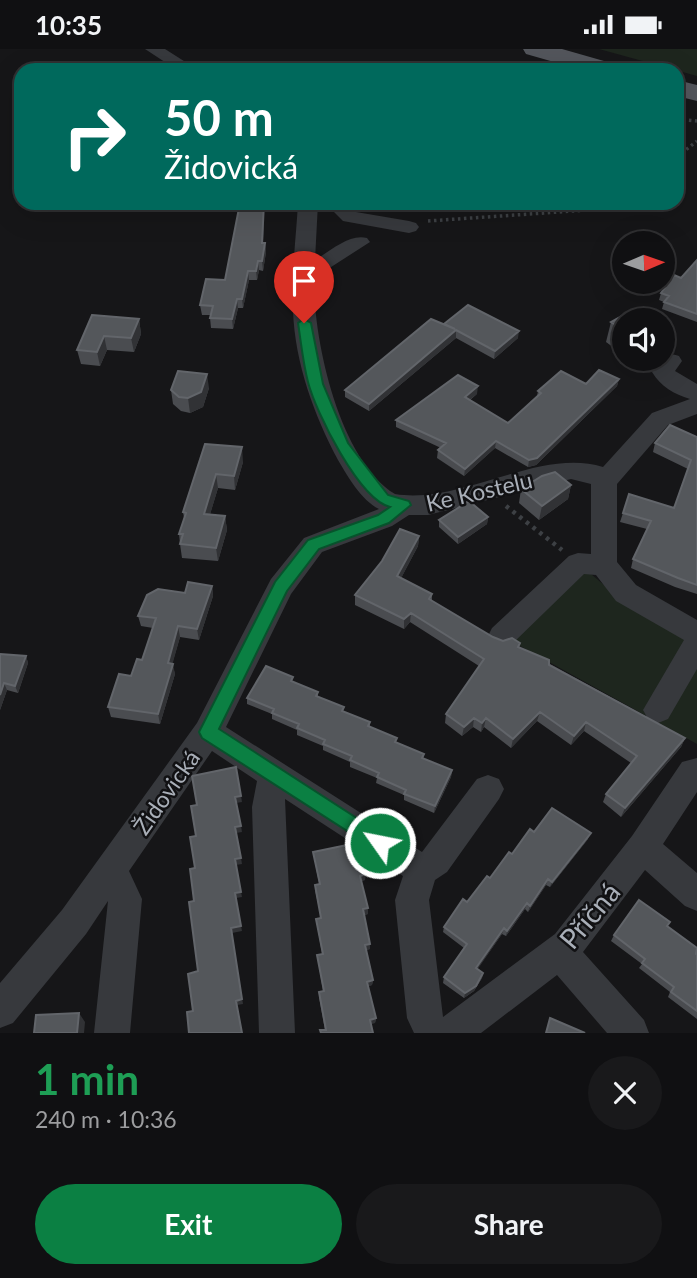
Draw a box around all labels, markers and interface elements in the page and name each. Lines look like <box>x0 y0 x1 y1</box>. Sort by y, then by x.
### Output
text: 10:35 <box>35 9 102 41</box>
text: 50 m <box>164 88 274 146</box>
icon: right <box>49 91 140 182</box>
text: Židovická <box>164 147 298 186</box>
north arrow <box>612 231 676 294</box>
map controls <box>612 231 675 371</box>
pin <box>274 251 334 323</box>
icon: arrive <box>285 262 323 300</box>
button: sound <box>612 308 675 371</box>
street label: Ke Kostelu <box>423 465 535 517</box>
street label: Židovická <box>127 744 205 840</box>
position arrow <box>343 806 417 880</box>
street label: Příčná <box>551 875 627 955</box>
text: 1 min <box>35 1054 139 1104</box>
button: close <box>588 1056 662 1130</box>
text: 240 m · 10:36 <box>35 1105 177 1133</box>
button: Exit <box>35 1184 342 1264</box>
button: Share <box>356 1184 662 1264</box>

